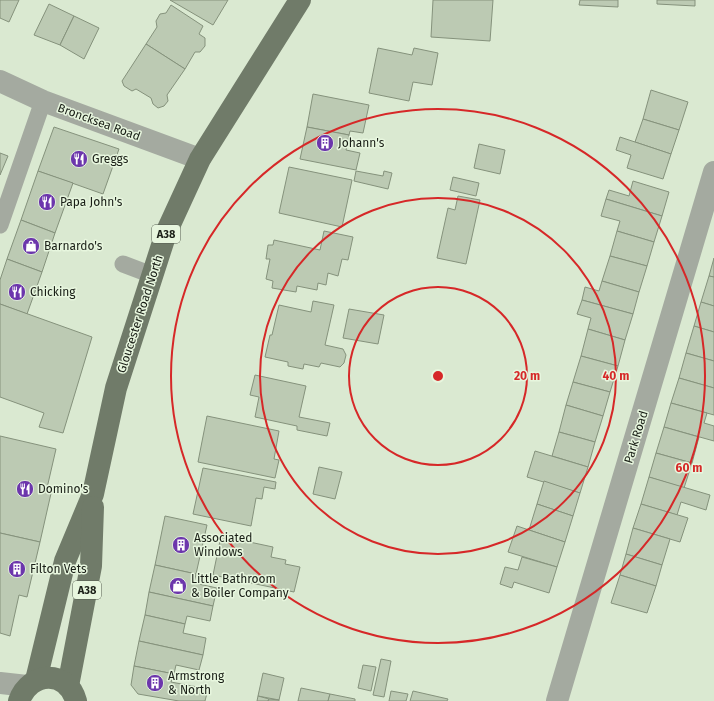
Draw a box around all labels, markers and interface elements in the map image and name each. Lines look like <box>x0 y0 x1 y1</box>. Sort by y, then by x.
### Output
street label: Broncksea Road <box>56 101 142 143</box>
building icon: Johann's <box>315 133 335 153</box>
place label: Johann's <box>338 136 385 150</box>
restaurant icon: Greggs <box>69 149 89 169</box>
place label: Greggs <box>92 152 129 166</box>
restaurant icon: Papa John's <box>37 192 57 212</box>
place label: Papa John's <box>60 195 123 209</box>
road number: A38 <box>152 225 180 243</box>
shop icon: Barnardo's <box>21 236 41 256</box>
place label: Barnardo's <box>44 239 103 253</box>
street label: Gloucester Road North <box>114 253 166 375</box>
restaurant icon: Chicking <box>7 282 27 302</box>
place label: Chicking <box>30 285 76 299</box>
centre of rings <box>431 369 445 383</box>
text: 20 m <box>514 369 540 383</box>
text: 40 m <box>603 369 629 383</box>
street label: Park Road <box>621 409 651 465</box>
text: 60 m <box>676 461 702 475</box>
restaurant icon: Domino's <box>15 479 35 499</box>
place label: Domino's <box>38 482 89 496</box>
place label: Associated Windows <box>194 531 253 559</box>
building icon: Associated Windows <box>171 535 191 555</box>
building icon: Filton Vets <box>7 559 27 579</box>
place label: Filton Vets <box>30 562 87 576</box>
place label: Little Bathroom & Boiler Company <box>191 572 289 600</box>
shop icon: Little Bathroom & Boiler Company <box>168 576 188 596</box>
road number: A38 <box>73 581 101 599</box>
place label: Armstrong & North <box>168 669 225 697</box>
building icon: Armstrong & North <box>145 673 165 693</box>

